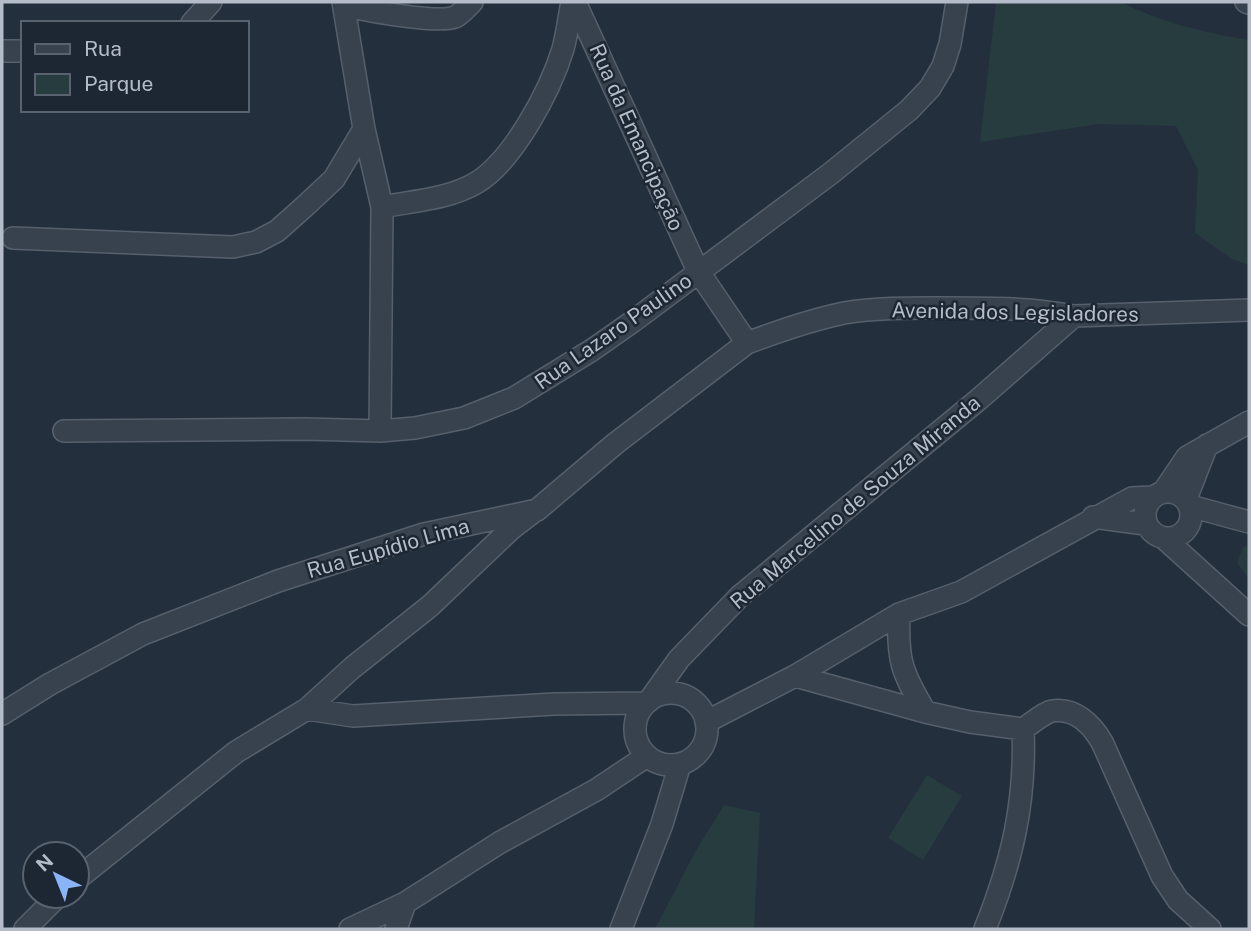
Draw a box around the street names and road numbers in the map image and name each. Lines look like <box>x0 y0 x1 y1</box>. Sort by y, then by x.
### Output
street label: Rua da Emancipação <box>585 40 689 234</box>
street label: Rua Lazaro Paulino <box>530 268 696 394</box>
street label: Avenida dos Legisladores <box>891 297 1139 327</box>
street label: Rua Marcelino de Souza Miranda <box>725 390 985 614</box>
street label: Rua Eupídio Lima <box>304 513 472 583</box>

